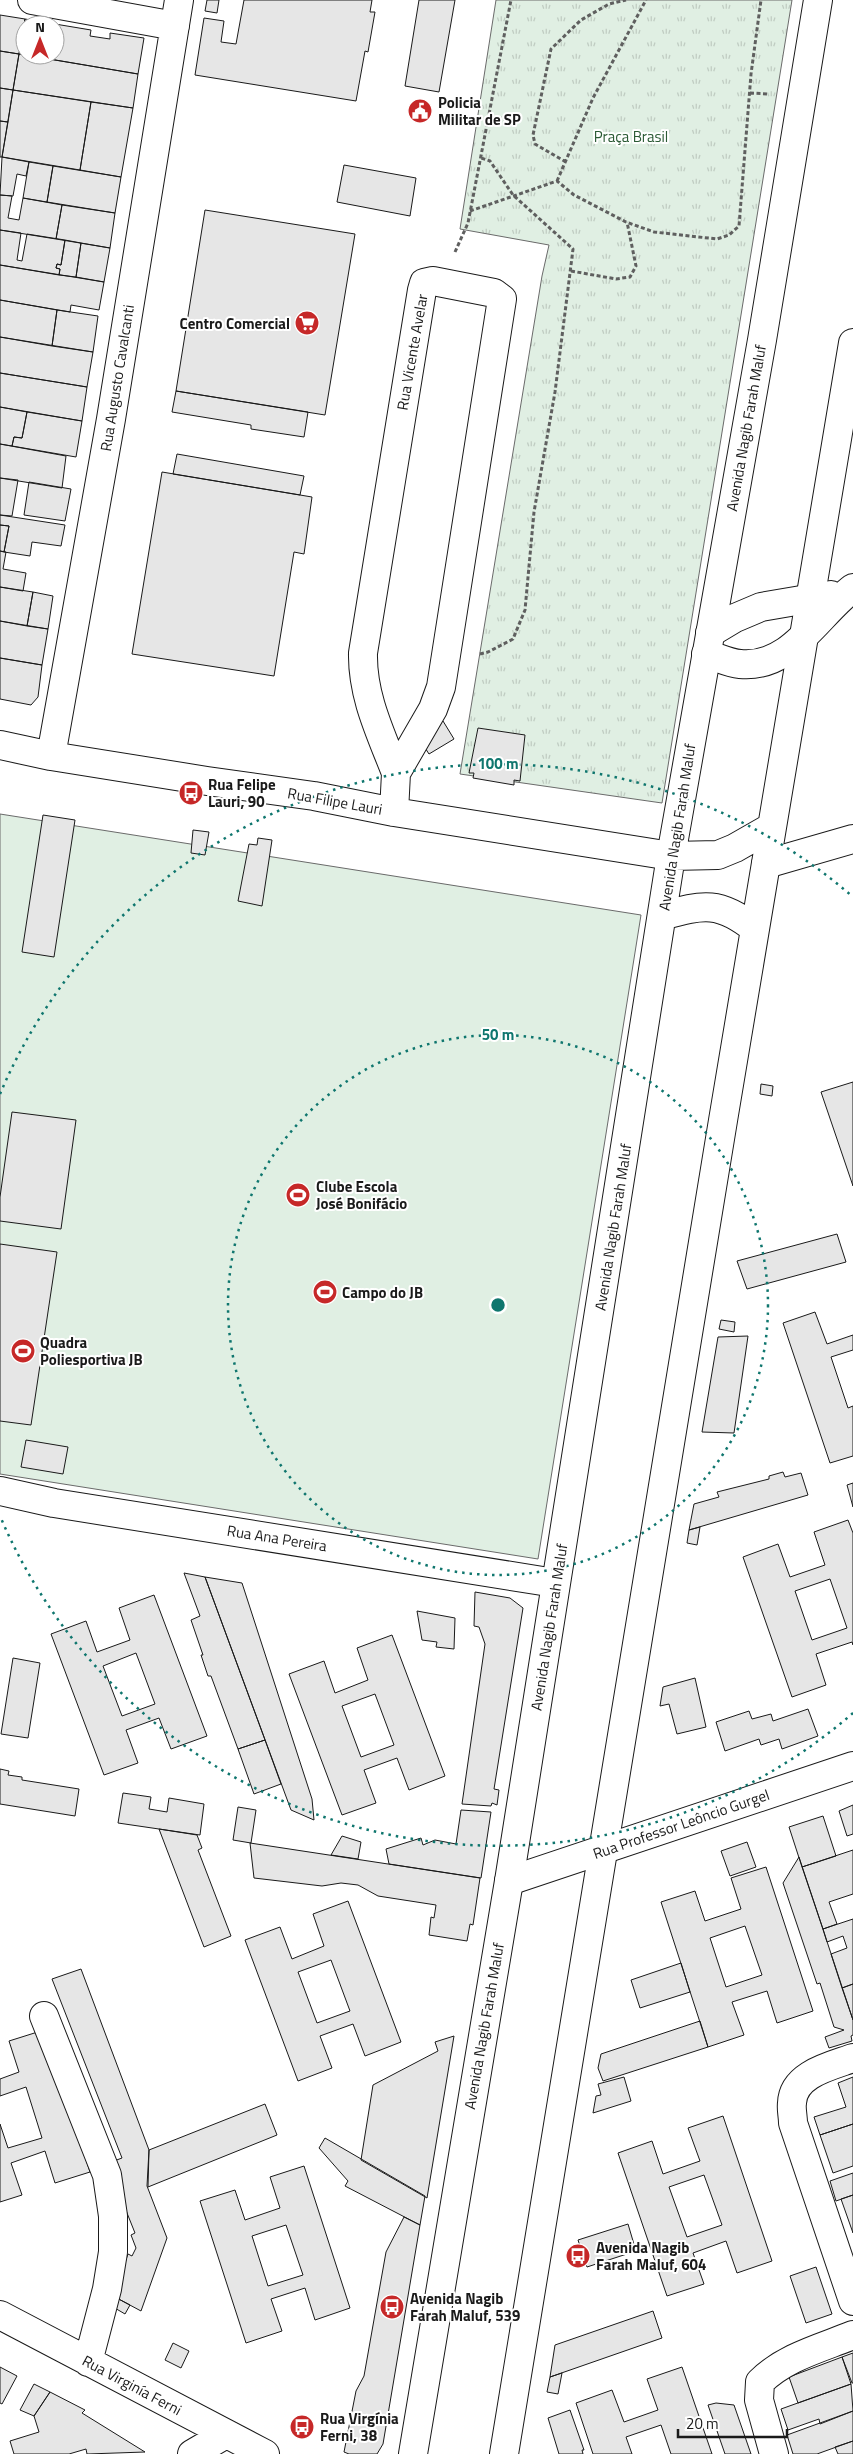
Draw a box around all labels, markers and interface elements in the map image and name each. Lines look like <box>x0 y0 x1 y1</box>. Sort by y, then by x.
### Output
north arrow <box>15 15 65 65</box>
text: N <box>35 16 45 37</box>
place label: Policia Militar de SP <box>438 91 521 131</box>
public building icon: Policia Militar de SP <box>407 98 433 124</box>
park label: Praça Brasil <box>594 125 668 148</box>
street label: Rua Vicente Avelar <box>390 292 434 412</box>
street label: Rua Augusto Cavalcanti <box>94 303 140 453</box>
supermarket icon: Centro Comercial <box>294 310 320 336</box>
place label: Centro Comercial <box>180 312 290 335</box>
street label: Avenida Nagib Farah Maluf <box>720 343 772 513</box>
street label: Avenida Nagib Farah Maluf <box>652 742 702 912</box>
text: 100 m <box>477 752 519 775</box>
place label: Rua Felipe Lauri, 90 <box>208 773 276 813</box>
bus stop icon: Rua Felipe Lauri, 90 <box>178 780 204 806</box>
street label: Rua Filipe Lauri <box>286 781 384 821</box>
text: 50 m <box>482 1023 514 1046</box>
street label: Avenida Nagib Farah Maluf <box>588 1142 638 1312</box>
place label: Clube Escola José Bonifácio <box>316 1175 407 1215</box>
sports icon: Clube Escola José Bonifácio <box>285 1182 311 1208</box>
sports icon: Campo do JB <box>312 1279 338 1305</box>
place label: Campo do JB <box>342 1281 423 1304</box>
centre of rings <box>489 1296 507 1314</box>
place label: Quadra Poliesportiva JB <box>40 1331 143 1371</box>
sports icon: Quadra Poliesportiva JB <box>10 1338 36 1364</box>
street label: Rua Ana Pereira <box>225 1519 329 1557</box>
street label: Avenida Nagib Farah Maluf <box>524 1542 574 1712</box>
street label: Rua Professor Leôncio Gurgel <box>590 1783 772 1865</box>
street label: Avenida Nagib Farah Maluf <box>458 1941 510 2111</box>
place label: Avenida Nagib Farah Maluf, 604 <box>596 2236 706 2276</box>
bus stop icon: Avenida Nagib Farah Maluf, 604 <box>565 2243 591 2269</box>
place label: Avenida Nagib Farah Maluf, 539 <box>410 2287 520 2327</box>
bus stop icon: Avenida Nagib Farah Maluf, 539 <box>379 2294 405 2320</box>
street label: Rua Virginía Ferni <box>78 2349 186 2421</box>
scale bar <box>678 2406 787 2438</box>
place label: Rua Virgínia Ferni, 38 <box>320 2407 399 2447</box>
text: 20 m <box>686 2412 719 2435</box>
bus stop icon: Rua Virgínia Ferni, 38 <box>289 2414 315 2440</box>

